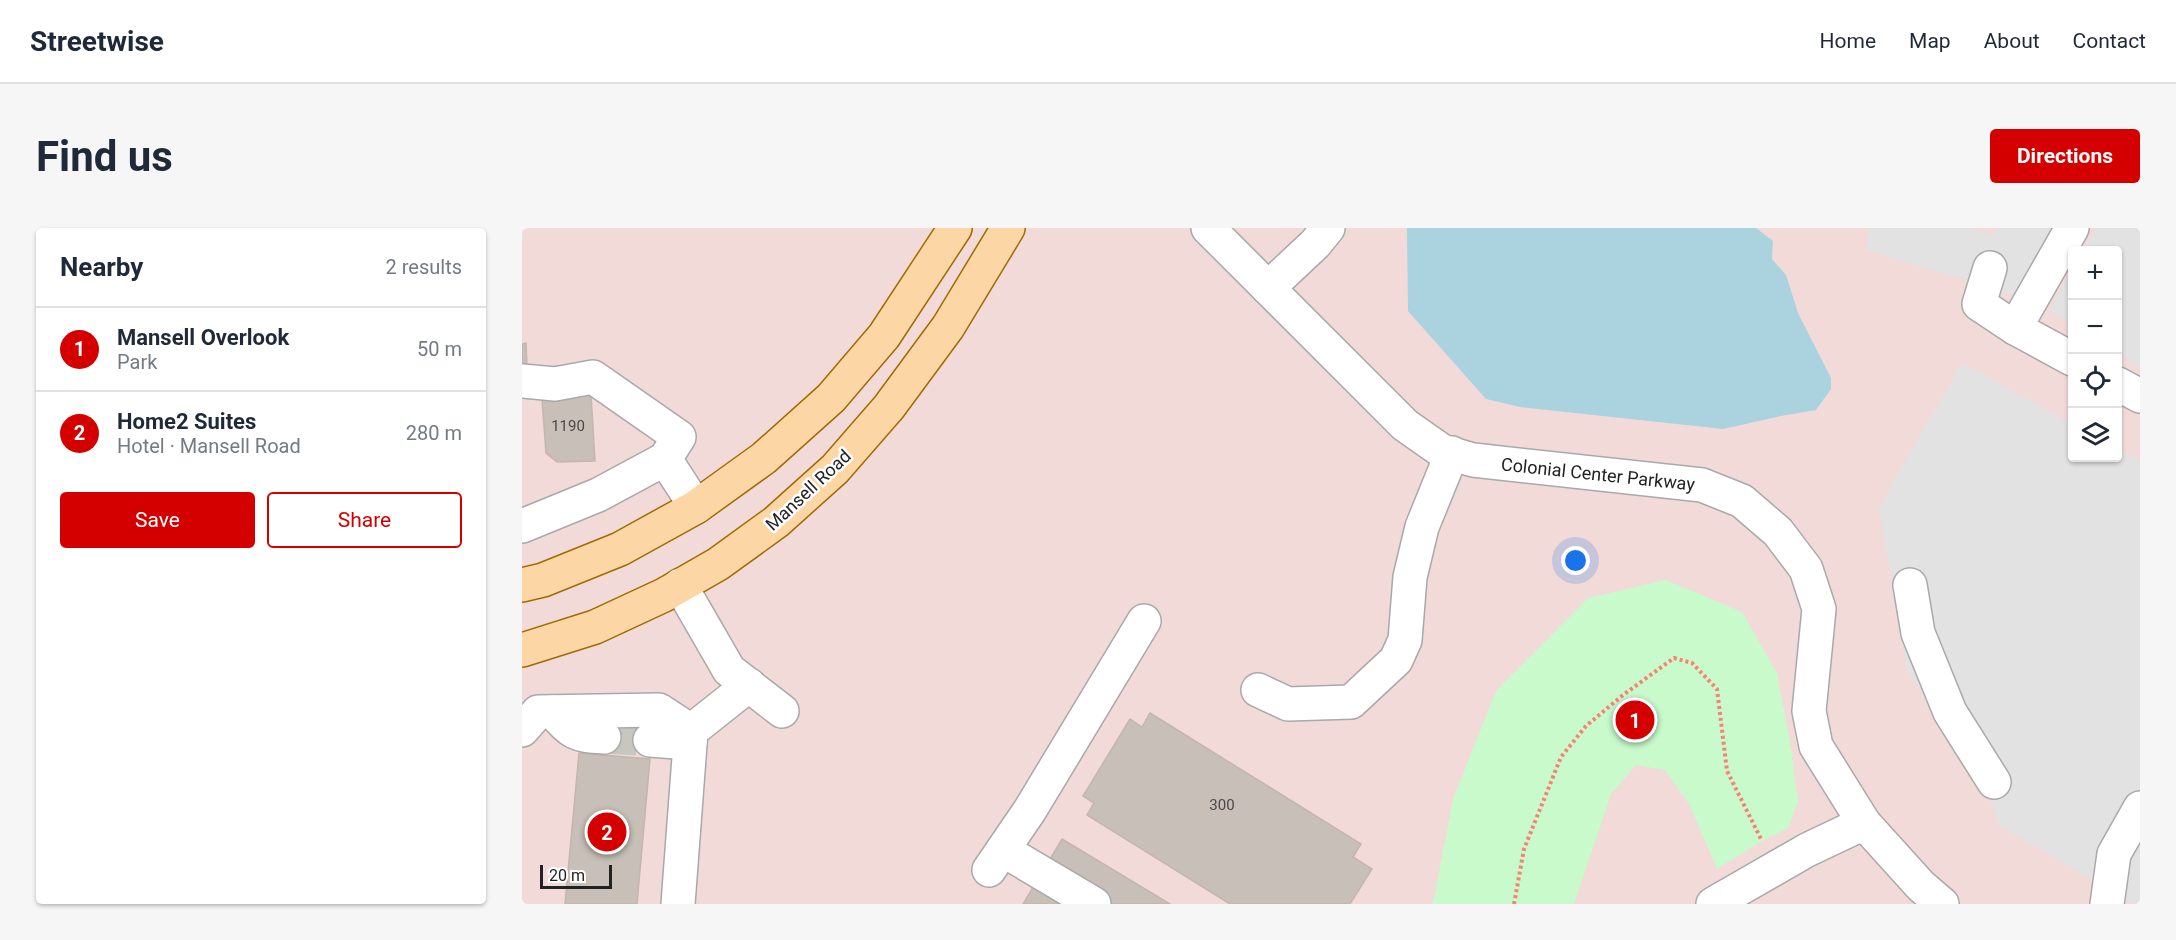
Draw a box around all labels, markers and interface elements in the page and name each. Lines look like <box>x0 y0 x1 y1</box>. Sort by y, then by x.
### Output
text: Streetwise <box>30 25 164 58</box>
text: Home <box>1820 29 1876 53</box>
text: Map <box>1909 29 1951 53</box>
text: About <box>1984 29 2040 53</box>
text: Contact <box>2073 29 2146 53</box>
button: Directions <box>1990 129 2140 183</box>
text: Find us <box>36 132 173 181</box>
map controls <box>2068 246 2122 462</box>
button: + <box>2068 246 2122 300</box>
text: Nearby <box>60 252 143 282</box>
text: 2 results <box>386 255 462 279</box>
button: − <box>2068 300 2122 354</box>
text: Mansell Overlook <box>117 325 289 350</box>
text: 1 <box>74 337 85 361</box>
text: 50 m <box>417 337 462 361</box>
text: Park <box>117 350 157 374</box>
button: locate <box>2068 354 2122 408</box>
button: layers <box>2068 408 2122 462</box>
text: Home2 Suites <box>117 409 256 434</box>
house number: 1190 <box>551 417 585 435</box>
text: 2 <box>74 421 85 445</box>
text: 280 m <box>406 421 462 445</box>
text: Hotel · Mansell Road <box>117 434 301 458</box>
street label: Mansell Road <box>761 445 855 535</box>
street label: Colonial Center Parkway <box>1500 453 1696 495</box>
button: Save <box>60 492 255 548</box>
button: Share <box>267 492 462 548</box>
your location <box>1561 546 1590 575</box>
pin: 1 <box>1616 698 1654 742</box>
house number: 300 <box>1209 796 1235 814</box>
pin: 2 <box>588 810 626 854</box>
scale bar <box>540 862 612 890</box>
text: 20 m <box>549 866 585 885</box>

